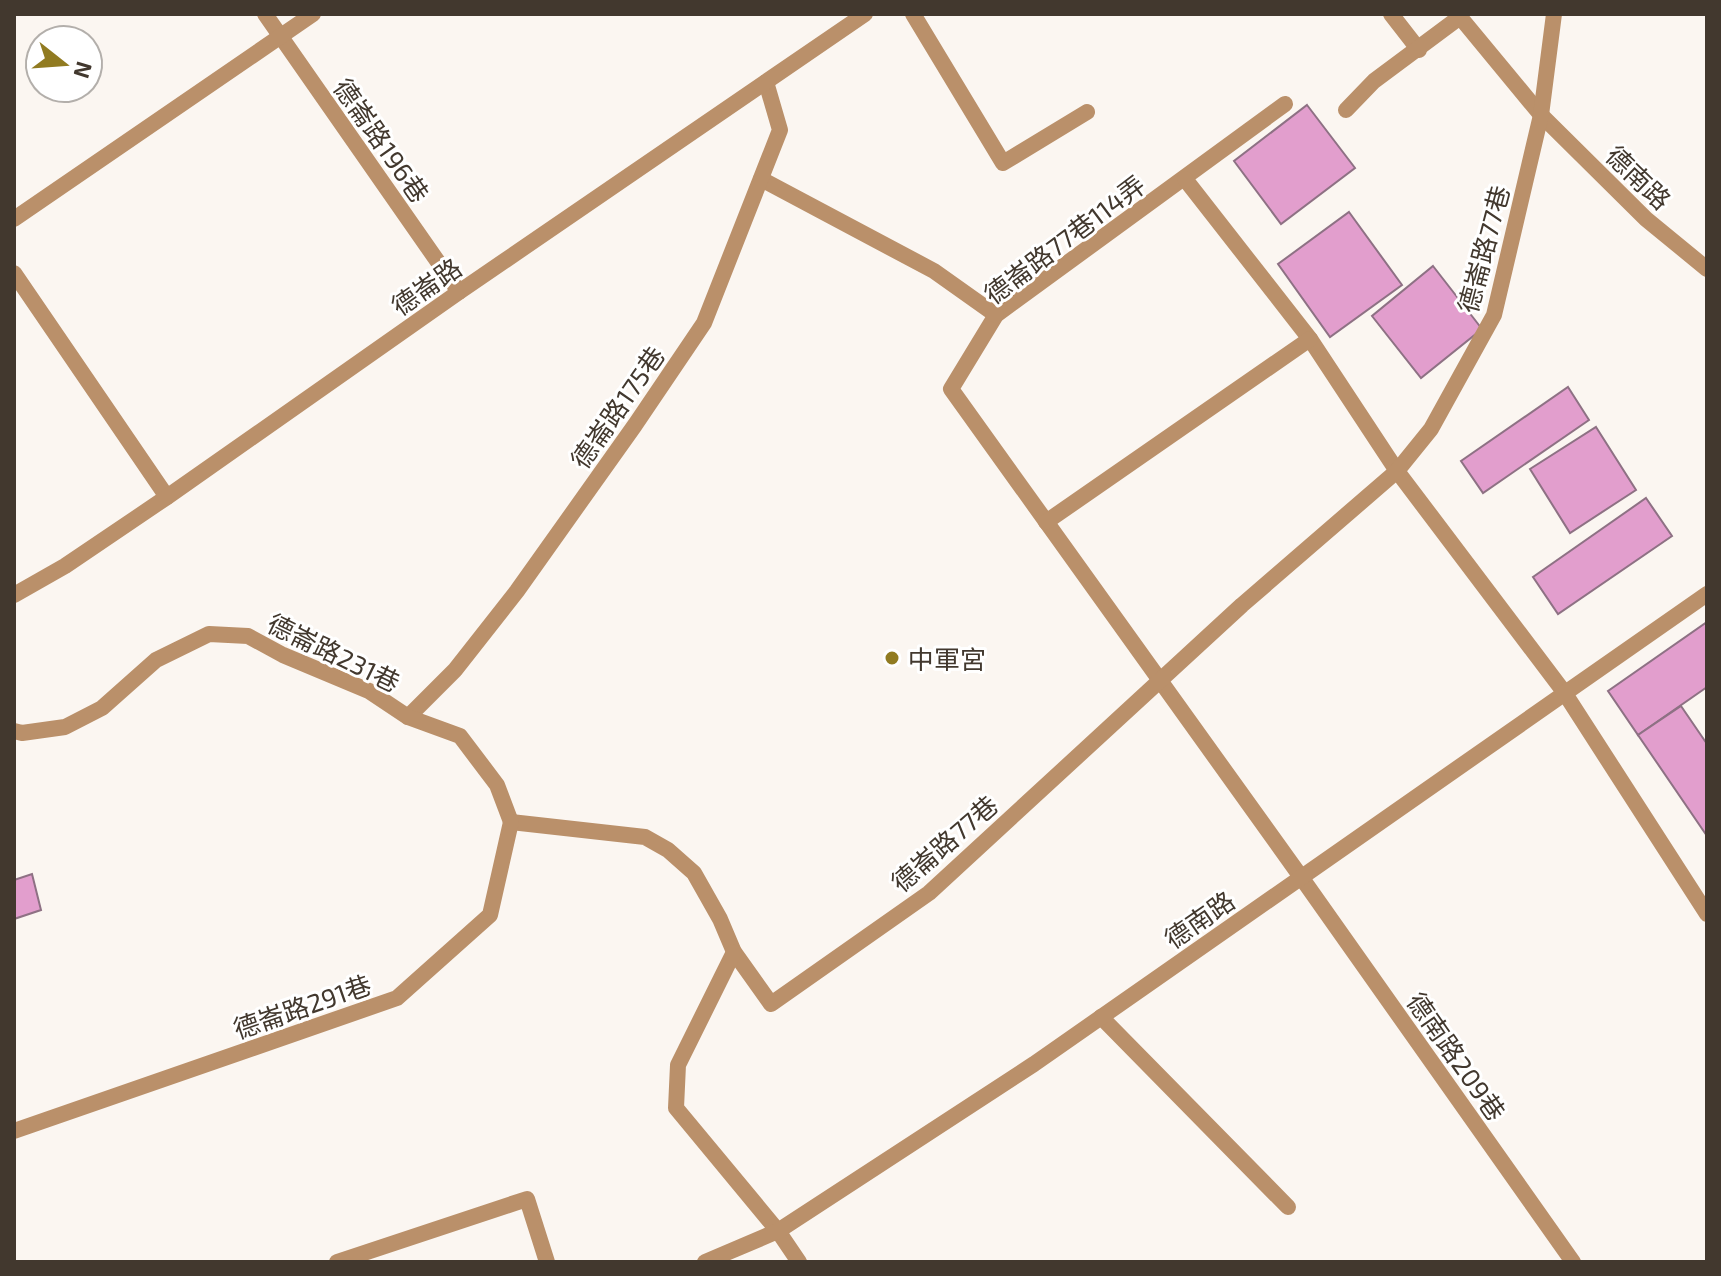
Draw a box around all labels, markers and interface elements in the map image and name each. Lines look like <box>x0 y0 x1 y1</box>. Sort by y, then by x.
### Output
north arrow <box>24 24 104 104</box>
text: N <box>69 59 99 82</box>
street label: 德崙路196巷 <box>328 72 436 208</box>
street label: 德南路 <box>1600 139 1678 215</box>
street label: 德崙路77巷114弄 <box>977 168 1151 310</box>
street label: 德崙路77巷 <box>1451 182 1515 316</box>
street label: 德崙路 <box>385 251 467 321</box>
street label: 德崙路175巷 <box>564 340 670 474</box>
street label: 德崙路231巷 <box>263 607 405 697</box>
place label: 中軍宮 <box>908 643 986 674</box>
marker: 中軍宮 <box>883 649 901 667</box>
street label: 德崙路77巷 <box>885 788 1003 898</box>
street label: 德南路 <box>1158 884 1240 954</box>
street label: 德崙路291巷 <box>229 968 375 1044</box>
street label: 德南路209巷 <box>1402 986 1512 1126</box>

